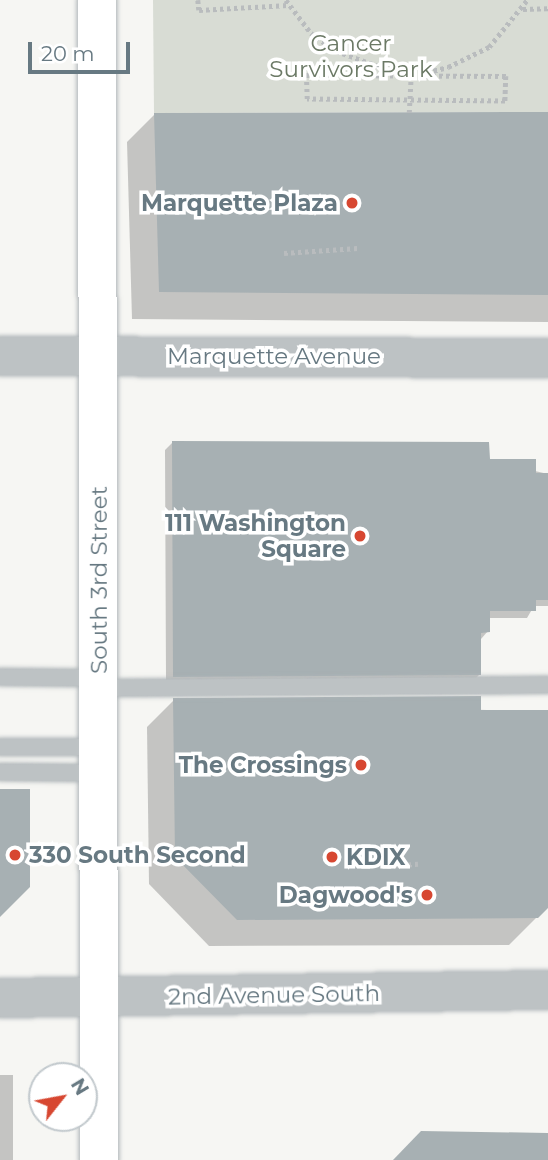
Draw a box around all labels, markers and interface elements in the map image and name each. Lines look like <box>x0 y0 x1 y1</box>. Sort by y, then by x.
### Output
scale bar <box>32 28 133 72</box>
park label: Cancer Survivors Park <box>269 29 433 83</box>
text: 20 m <box>41 41 95 66</box>
place label: Marquette Plaza <box>141 189 338 217</box>
marker: Marquette Plaza <box>344 195 360 211</box>
street label: Marquette Avenue <box>167 342 381 370</box>
street label: South 3rd Street <box>85 486 113 674</box>
place label: 111 Washington Square <box>165 509 346 563</box>
marker: 111 Washington Square <box>352 528 368 544</box>
place label: The Crossings <box>179 751 347 779</box>
marker: The Crossings <box>353 757 369 773</box>
place label: 330 South Second <box>29 841 246 869</box>
place label: KDIX <box>346 843 406 871</box>
marker: 330 South Second <box>7 847 23 863</box>
marker: KDIX <box>324 849 340 865</box>
place label: Dagwood's <box>279 881 413 909</box>
marker: Dagwood's <box>419 887 435 903</box>
street label: 2nd Avenue South <box>168 979 380 1011</box>
north arrow <box>28 1062 98 1132</box>
text: N <box>66 1074 94 1099</box>

